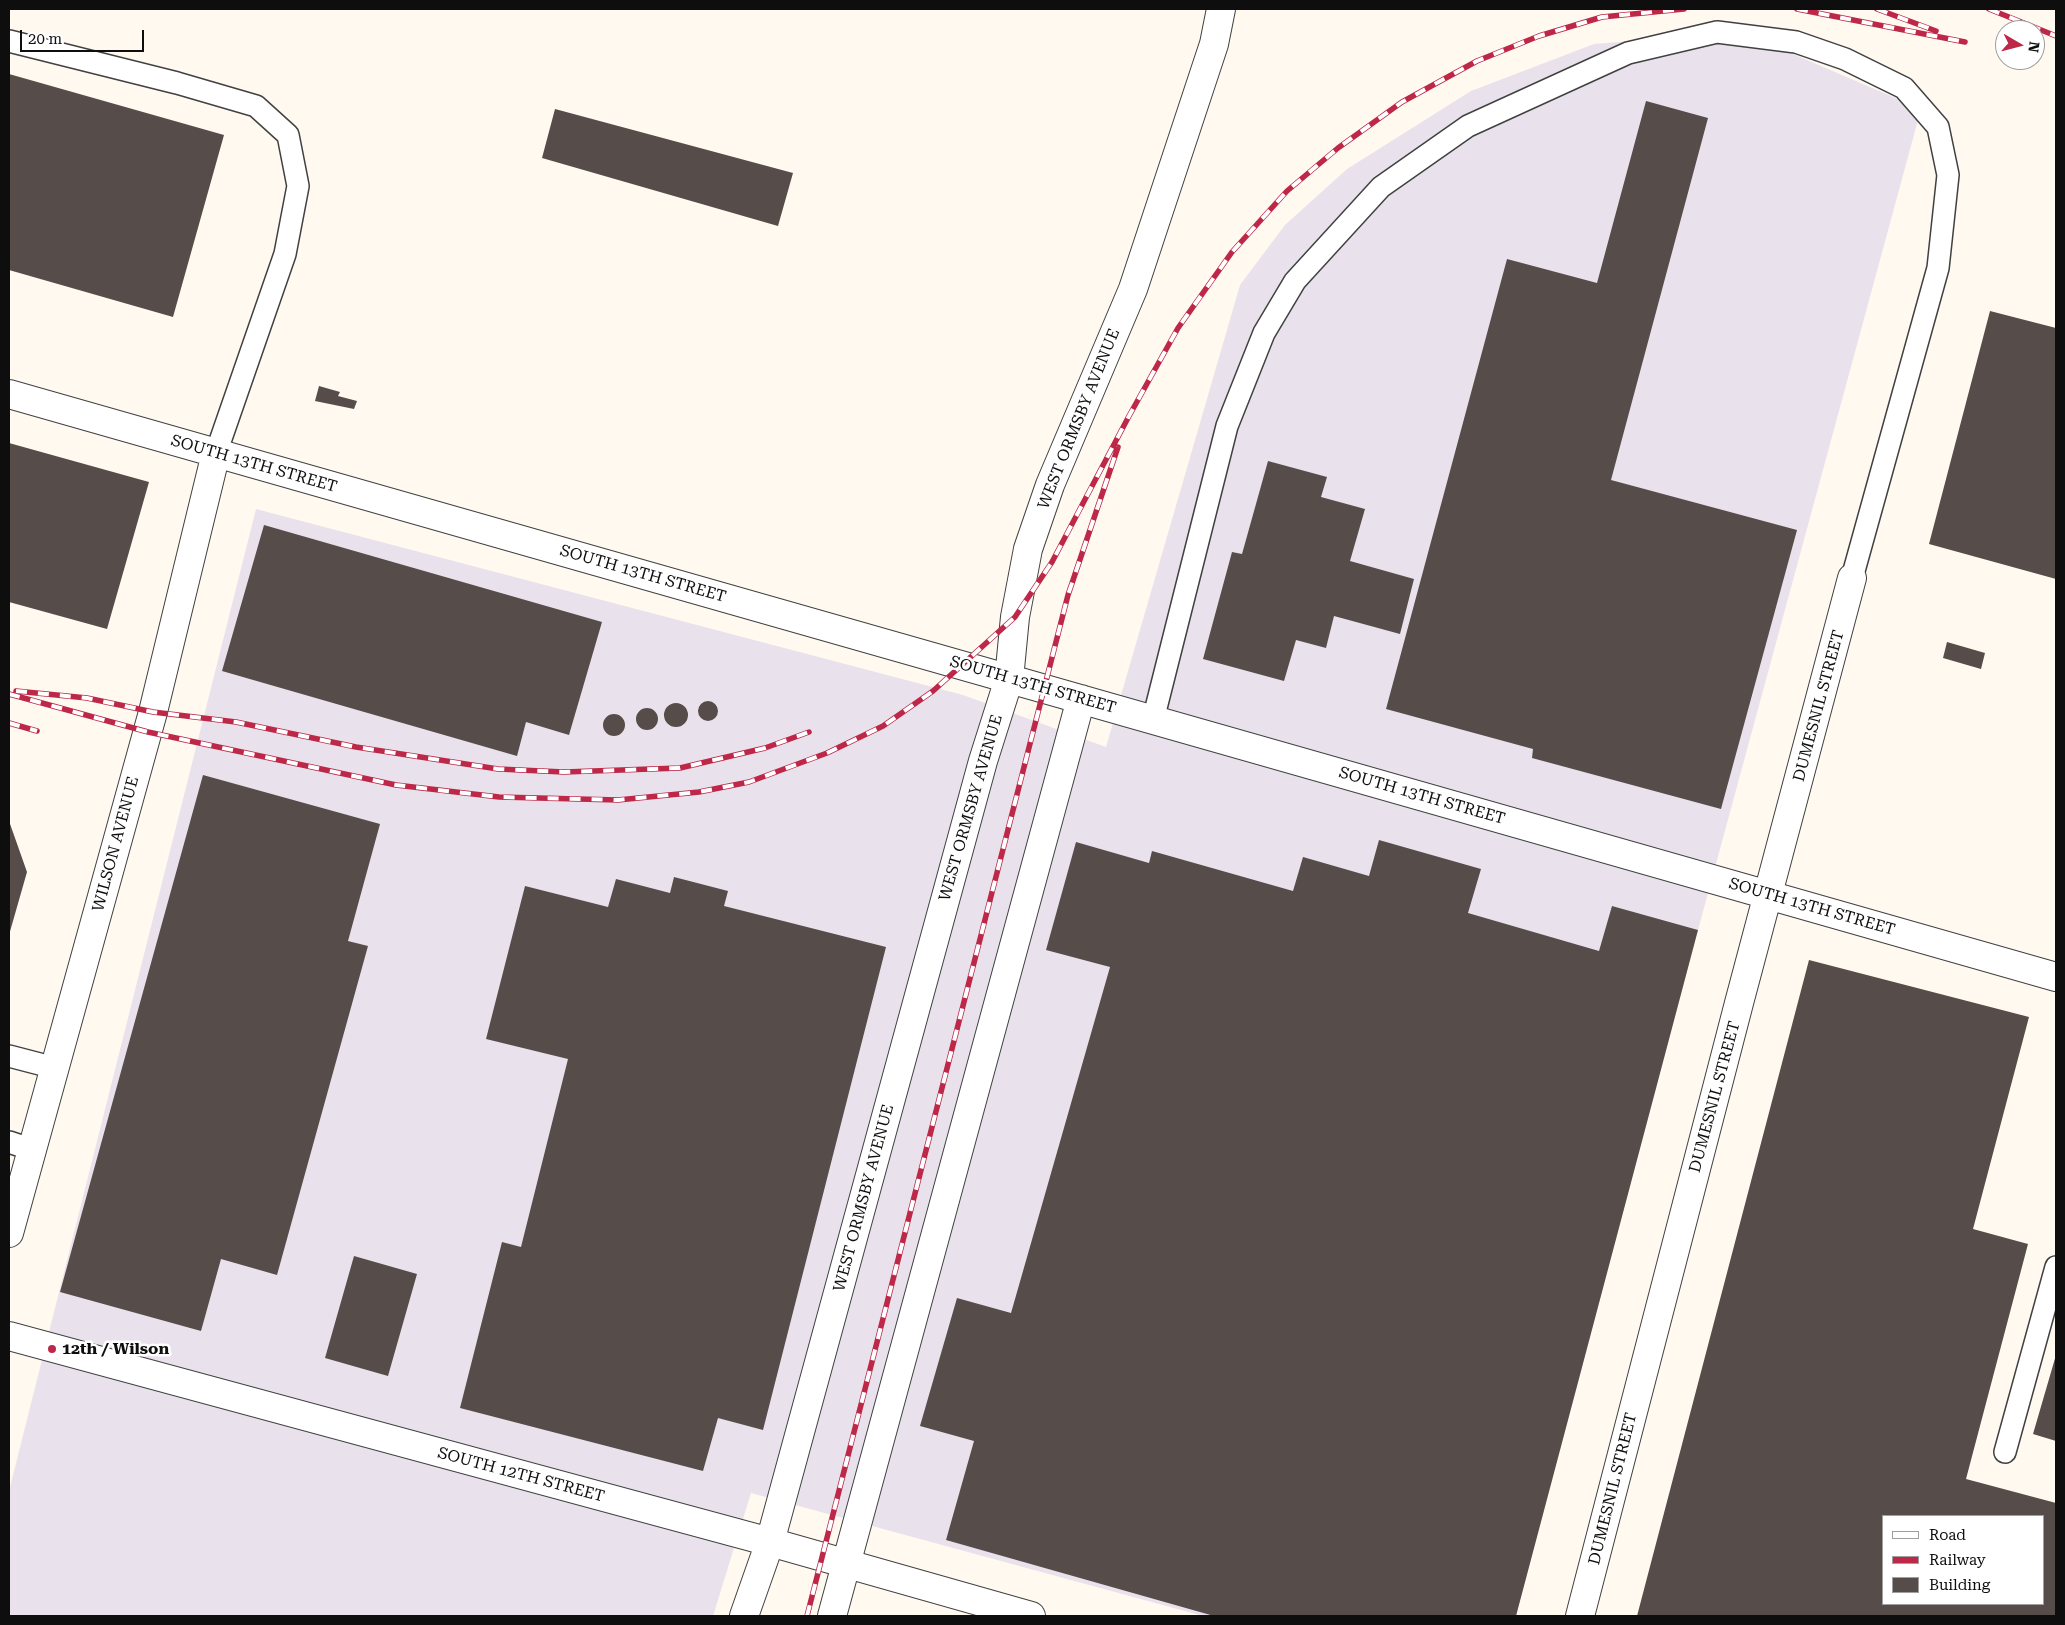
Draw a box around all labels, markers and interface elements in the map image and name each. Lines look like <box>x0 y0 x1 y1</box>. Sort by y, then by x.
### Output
scale bar <box>22 20 146 52</box>
north arrow <box>1995 20 2045 70</box>
text: 20 m <box>28 30 62 48</box>
text: N <box>2025 40 2043 53</box>
street label: WEST ORMSBY AVENUE <box>1034 326 1124 512</box>
street label: SOUTH 13TH STREET <box>169 431 339 497</box>
street label: SOUTH 13TH STREET <box>558 541 728 607</box>
street label: DUMESNIL STREET <box>1790 628 1848 784</box>
street label: SOUTH 13TH STREET <box>948 652 1118 718</box>
street label: WEST ORMSBY AVENUE <box>935 713 1007 903</box>
street label: SOUTH 13TH STREET <box>1337 763 1507 829</box>
street label: WILSON AVENUE <box>89 774 143 914</box>
street label: SOUTH 13TH STREET <box>1727 874 1897 940</box>
street label: DUMESNIL STREET <box>1686 1019 1744 1175</box>
street label: WEST ORMSBY AVENUE <box>830 1102 898 1294</box>
place label: 12th / Wilson <box>62 1339 169 1359</box>
marker: 12th / Wilson <box>46 1343 58 1355</box>
street label: DUMESNIL STREET <box>1585 1411 1641 1567</box>
street label: SOUTH 12TH STREET <box>435 1443 607 1507</box>
legend <box>1882 1515 2045 1605</box>
text: Road <box>1929 1526 1966 1544</box>
text: Railway <box>1929 1551 1986 1569</box>
text: Building <box>1929 1576 1990 1594</box>

